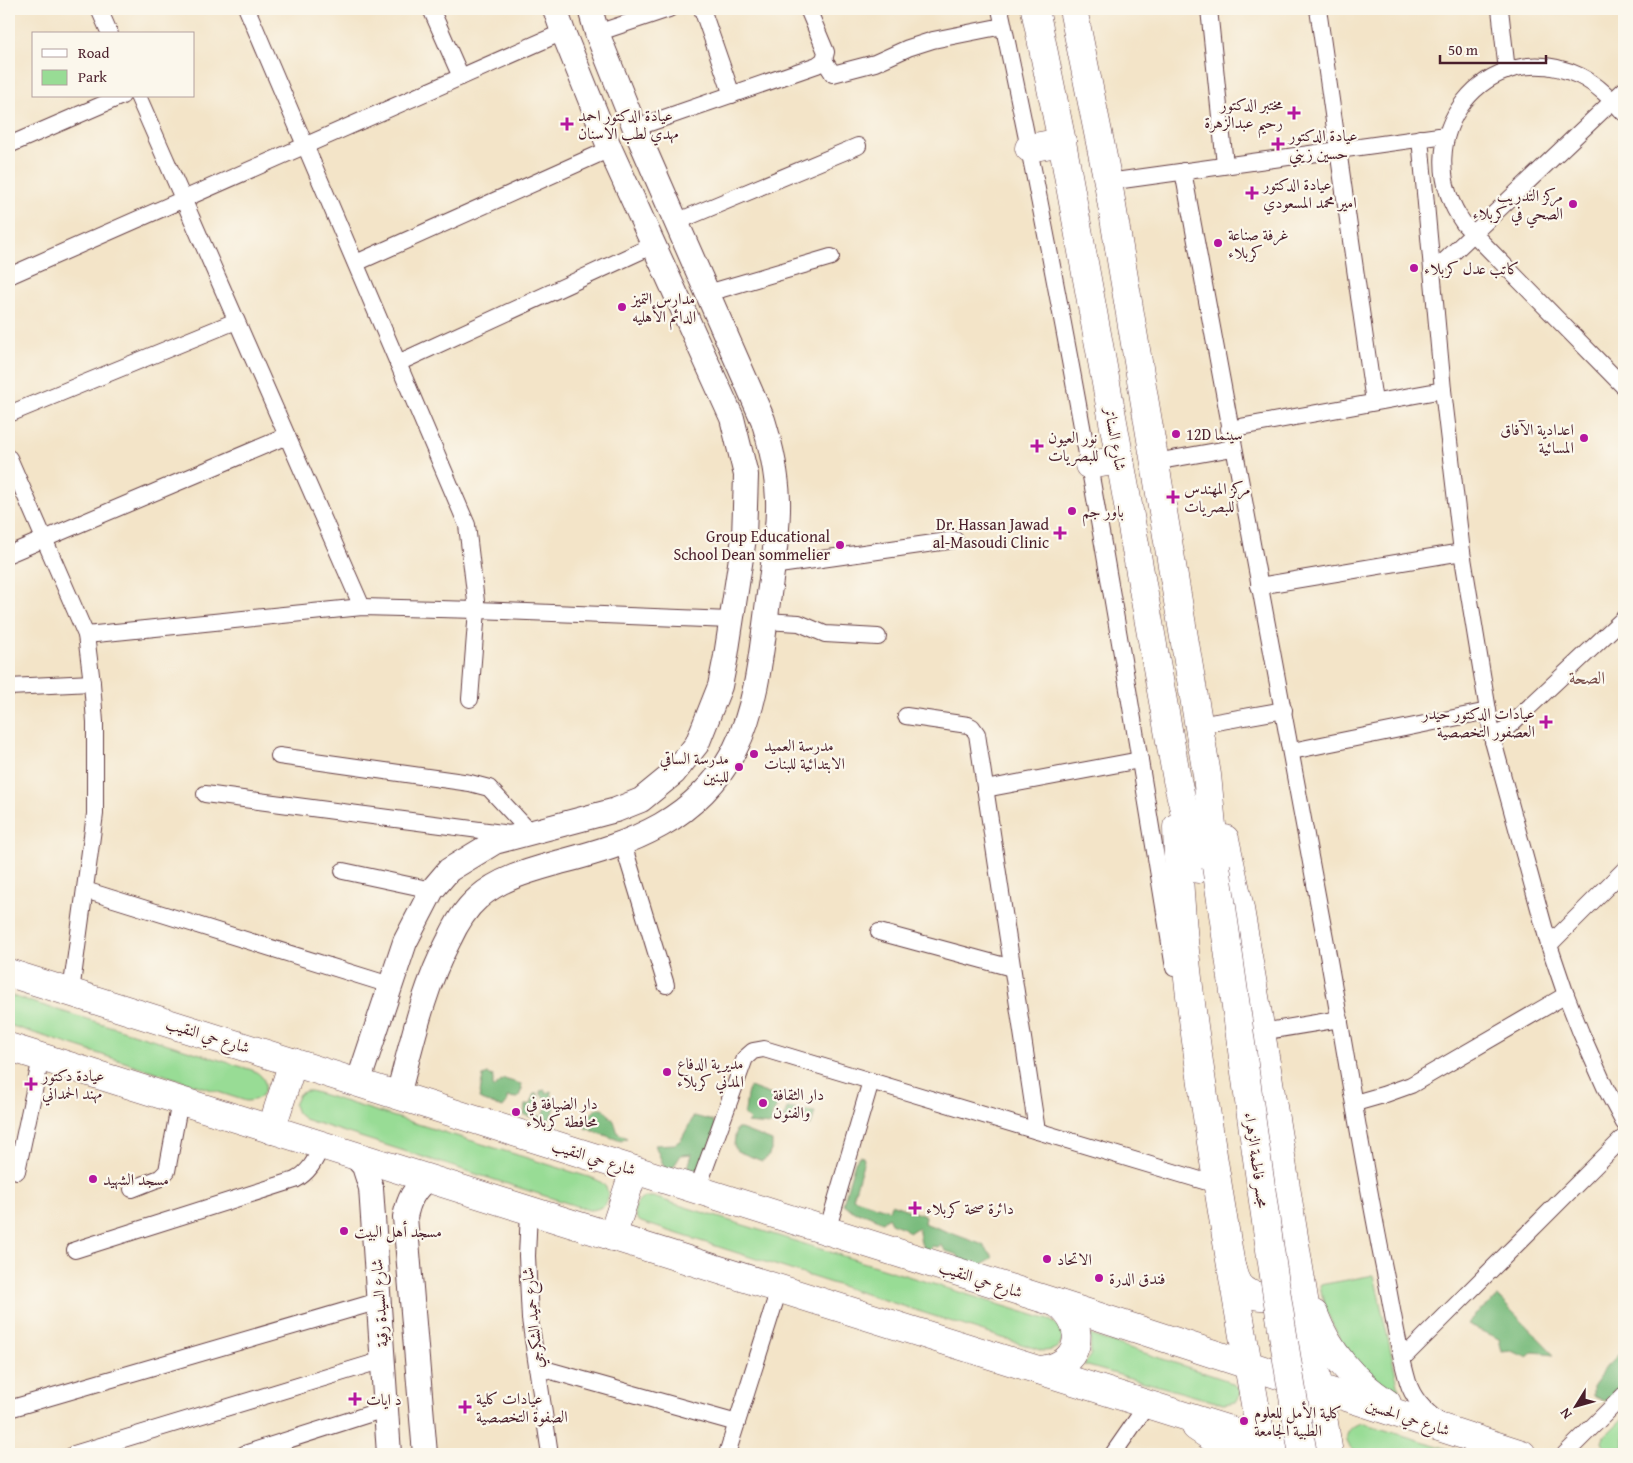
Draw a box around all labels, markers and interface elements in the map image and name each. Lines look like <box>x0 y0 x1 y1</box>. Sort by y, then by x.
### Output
legend <box>32 32 195 98</box>
scale bar <box>1440 32 1547 64</box>
text: 50 m <box>1448 39 1479 60</box>
text: Road <box>78 42 109 63</box>
text: Park <box>78 66 107 87</box>
place label: مختبر الدكتور رحيم عبدالزهرة <box>1204 92 1283 139</box>
place label: عيادة الدكتور احمد مهدي لطب الاسنان <box>578 103 679 146</box>
marker: مختبر الدكتور رحيم عبدالزهرة <box>1287 106 1301 120</box>
marker: عيادة الدكتور احمد مهدي لطب الاسنان <box>560 117 574 131</box>
place label: عيادة الدكتور حسين زيني <box>1287 123 1358 168</box>
marker: عيادة الدكتور حسين زيني <box>1271 137 1285 151</box>
place label: عيادة الدكتور امير محمد المسعودي <box>1261 172 1357 215</box>
place label: مركز التدريب الصحي في كربلاء <box>1473 183 1563 229</box>
marker: عيادة الدكتور امير محمد المسعودي <box>1245 186 1259 200</box>
marker: مركز التدريب الصحي في كربلاء <box>1567 198 1579 210</box>
place label: غرفة صناعة كربلاء <box>1228 222 1289 264</box>
marker: غرفة صناعة كربلاء <box>1212 237 1224 249</box>
place label: كاتب عدل كربلاء <box>1424 256 1519 280</box>
marker: كاتب عدل كربلاء <box>1408 262 1420 274</box>
place label: مدارس التميز الدائم الأهليه <box>630 286 696 331</box>
marker: مدارس التميز الدائم الأهليه <box>616 301 628 313</box>
street label: شارع السناتر <box>1096 403 1133 473</box>
place label: اعدادية الآفاق المسائية <box>1500 417 1574 459</box>
place label: 12D سينما <box>1186 422 1243 446</box>
place label: نور العيون للبصريات <box>1048 425 1098 467</box>
marker: 12D سينما <box>1170 428 1182 440</box>
marker: اعدادية الآفاق المسائية <box>1578 432 1590 444</box>
marker: نور العيون للبصريات <box>1030 439 1044 453</box>
place label: مركز المهندس للبصريات <box>1184 476 1251 518</box>
marker: مركز المهندس للبصريات <box>1166 490 1180 504</box>
place label: باور جم <box>1082 499 1124 527</box>
marker: باور جم <box>1066 505 1078 517</box>
place label: Dr. Hassan Jawad al-Masoudi Clinic <box>933 512 1049 554</box>
place label: Group Educational School Dean sommelier <box>673 524 831 566</box>
marker: Dr. Hassan Jawad al-Masoudi Clinic <box>1053 526 1067 540</box>
marker: Group Educational School Dean sommelier <box>834 539 846 551</box>
district label: الصحة <box>1569 664 1605 691</box>
place label: عيادات الدكتور حيدر العصفور التخصصية <box>1420 701 1535 743</box>
marker: عيادات الدكتور حيدر العصفور التخصصية <box>1539 715 1553 729</box>
place label: مدرسة العميد الابتدائية للبنات <box>764 733 845 775</box>
place label: مدرسة الساقي للبنين <box>660 746 729 788</box>
marker: مدرسة العميد الابتدائية للبنات <box>748 748 760 760</box>
marker: مدرسة الساقي للبنين <box>733 761 745 773</box>
street label: شارع حي النقيب <box>163 1011 253 1061</box>
place label: مديرية الدفاع المدني كربلاء <box>677 1051 744 1094</box>
place label: عيادة دكتور مهند الحمداني <box>40 1063 104 1106</box>
marker: مديرية الدفاع المدني كربلاء <box>661 1066 673 1078</box>
marker: عيادة دكتور مهند الحمداني <box>24 1077 38 1091</box>
place label: دار الثقافة والفنون <box>773 1082 824 1124</box>
place label: دار الضيافة في محافطة كربلاء <box>526 1091 598 1133</box>
marker: دار الثقافة والفنون <box>757 1097 769 1109</box>
marker: دار الضيافة في محافطة كربلاء <box>510 1106 522 1118</box>
street label: مجسر فاطمة الزهراء <box>1238 1111 1276 1210</box>
street label: شارع حي النقيب <box>549 1133 639 1183</box>
place label: مسجد الشهيد <box>103 1167 169 1191</box>
marker: مسجد الشهيد <box>87 1173 99 1185</box>
place label: دائرة صحة كربلاء <box>926 1196 1014 1220</box>
marker: دائرة صحة كربلاء <box>908 1201 922 1215</box>
place label: مسجد أهل البيت <box>354 1219 442 1243</box>
marker: مسجد أهل البيت <box>338 1225 350 1237</box>
place label: الاتحاد <box>1057 1247 1092 1271</box>
marker: الاتحاد <box>1041 1253 1053 1265</box>
street label: شارع حي النقيب <box>936 1254 1026 1306</box>
street label: شارع السيدة رقية <box>364 1258 396 1348</box>
street label: شارع حميد الشكرجي <box>515 1266 551 1370</box>
place label: فندق الدرة <box>1109 1266 1166 1290</box>
marker: فندق الدرة <box>1093 1272 1105 1284</box>
north arrow <box>1550 1380 1600 1430</box>
place label: عيادات كلية الصفوة التخصصية <box>476 1386 568 1428</box>
place label: د ايات <box>366 1387 402 1411</box>
marker: د ايات <box>348 1392 362 1406</box>
street label: شارع حي الحسين <box>1362 1392 1453 1444</box>
marker: عيادات كلية الصفوة التخصصية <box>458 1400 472 1414</box>
place label: كلية الأمل للعلوم الطبية الجامعة <box>1254 1400 1342 1442</box>
text: N <box>1554 1404 1576 1424</box>
marker: كلية الأمل للعلوم الطبية الجامعة <box>1238 1415 1250 1427</box>

